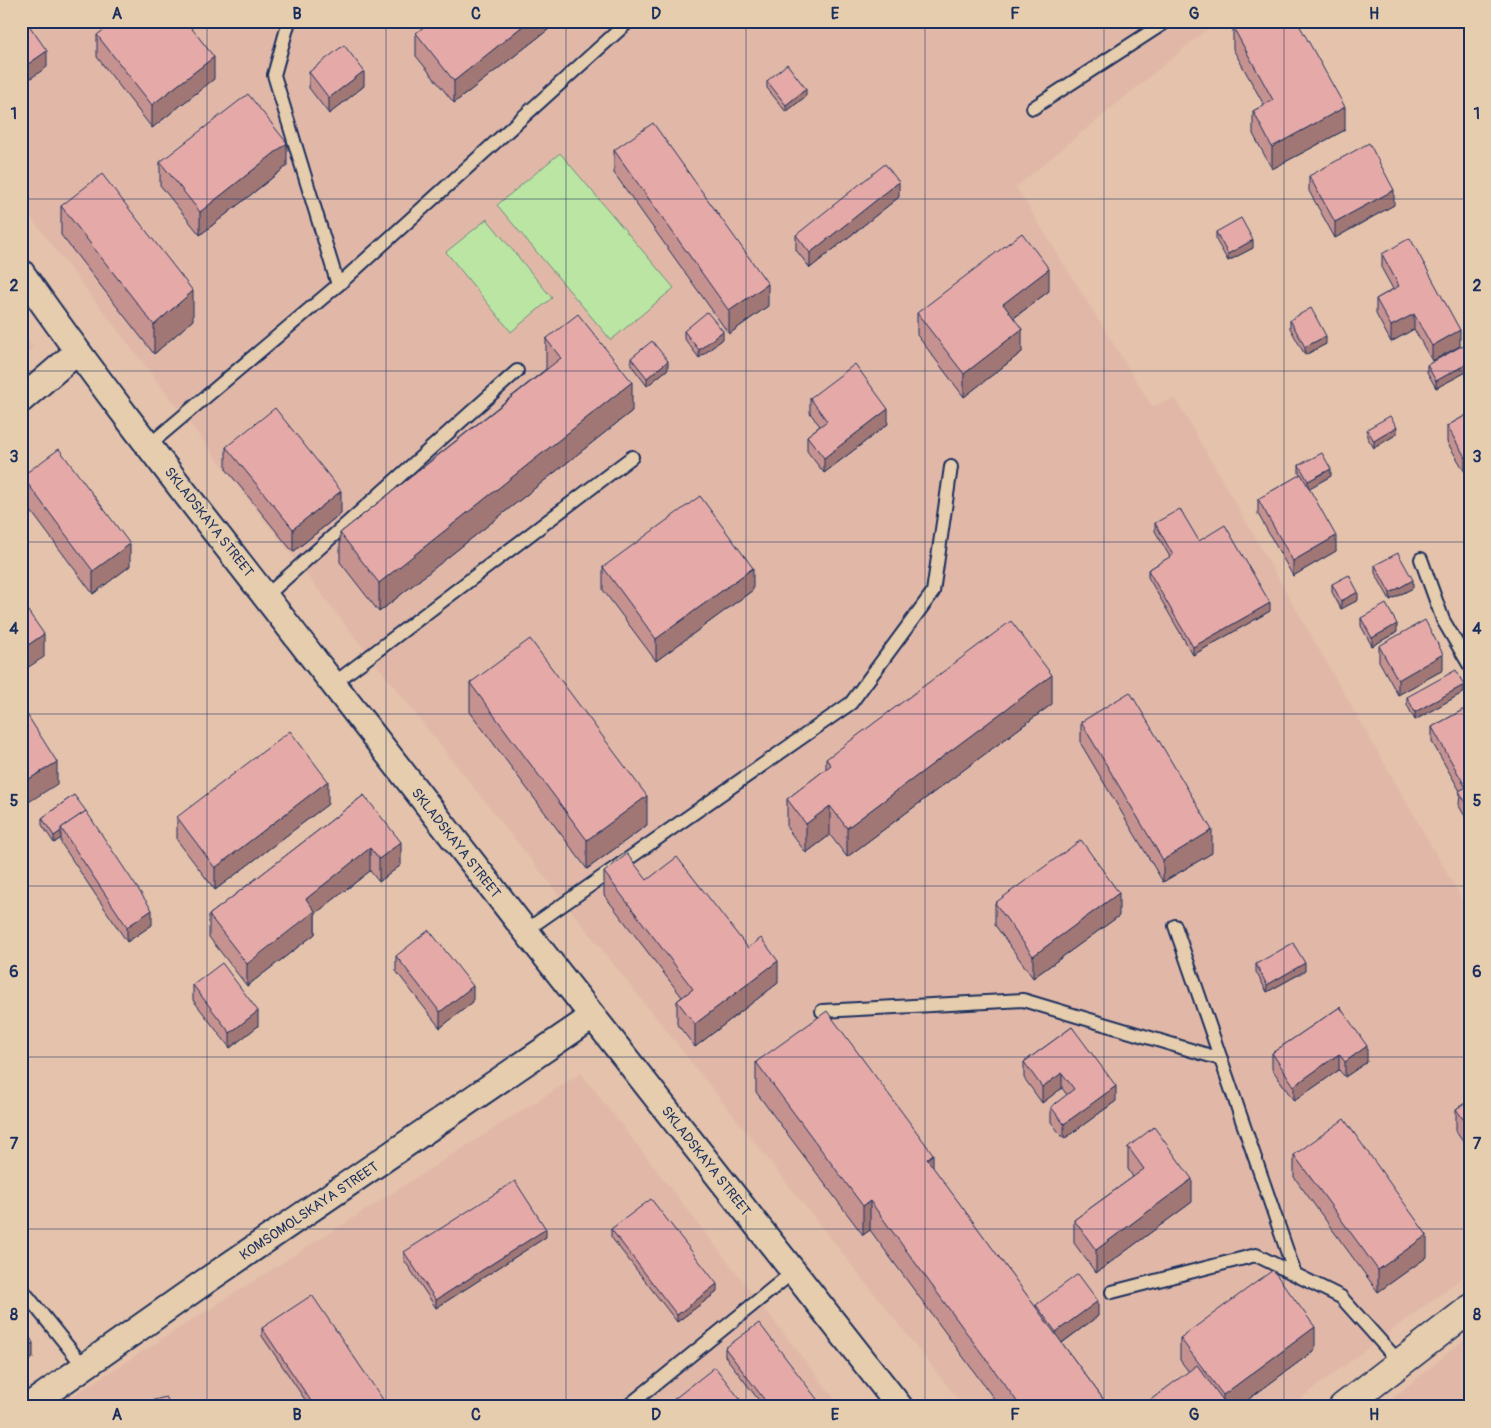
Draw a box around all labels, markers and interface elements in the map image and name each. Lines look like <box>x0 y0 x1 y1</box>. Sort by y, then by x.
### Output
text: A <box>112 4 123 24</box>
text: B <box>292 4 302 24</box>
text: C <box>471 4 481 24</box>
text: D <box>651 4 661 24</box>
text: E <box>831 4 840 24</box>
text: F <box>1010 4 1020 24</box>
text: G <box>1189 4 1200 24</box>
text: H <box>1369 4 1379 24</box>
text: 1 <box>11 104 17 124</box>
text: 1 <box>1474 104 1480 124</box>
text: 2 <box>10 276 19 296</box>
text: 2 <box>1473 276 1482 296</box>
text: 3 <box>10 447 19 467</box>
text: 3 <box>1473 447 1482 467</box>
street label: SKLADSKAYA STREET <box>161 464 257 580</box>
text: 4 <box>9 619 19 639</box>
text: 4 <box>1472 619 1482 639</box>
street label: SKLADSKAYA STREET <box>408 785 504 901</box>
text: 5 <box>10 791 19 811</box>
text: 5 <box>1473 791 1482 811</box>
text: 6 <box>9 962 19 982</box>
text: 6 <box>1472 962 1482 982</box>
street label: SKLADSKAYA STREET <box>658 1103 754 1219</box>
text: 7 <box>10 1134 19 1154</box>
text: 7 <box>1473 1134 1482 1154</box>
street label: KOMSOMOLSKAYA STREET <box>236 1158 382 1264</box>
text: 8 <box>10 1305 18 1325</box>
text: 8 <box>1473 1305 1481 1325</box>
text: A <box>112 1405 123 1425</box>
text: B <box>292 1405 302 1425</box>
text: C <box>471 1405 481 1425</box>
text: D <box>651 1405 661 1425</box>
text: E <box>831 1405 840 1425</box>
text: F <box>1010 1405 1020 1425</box>
text: G <box>1189 1405 1200 1425</box>
text: H <box>1369 1405 1379 1425</box>

